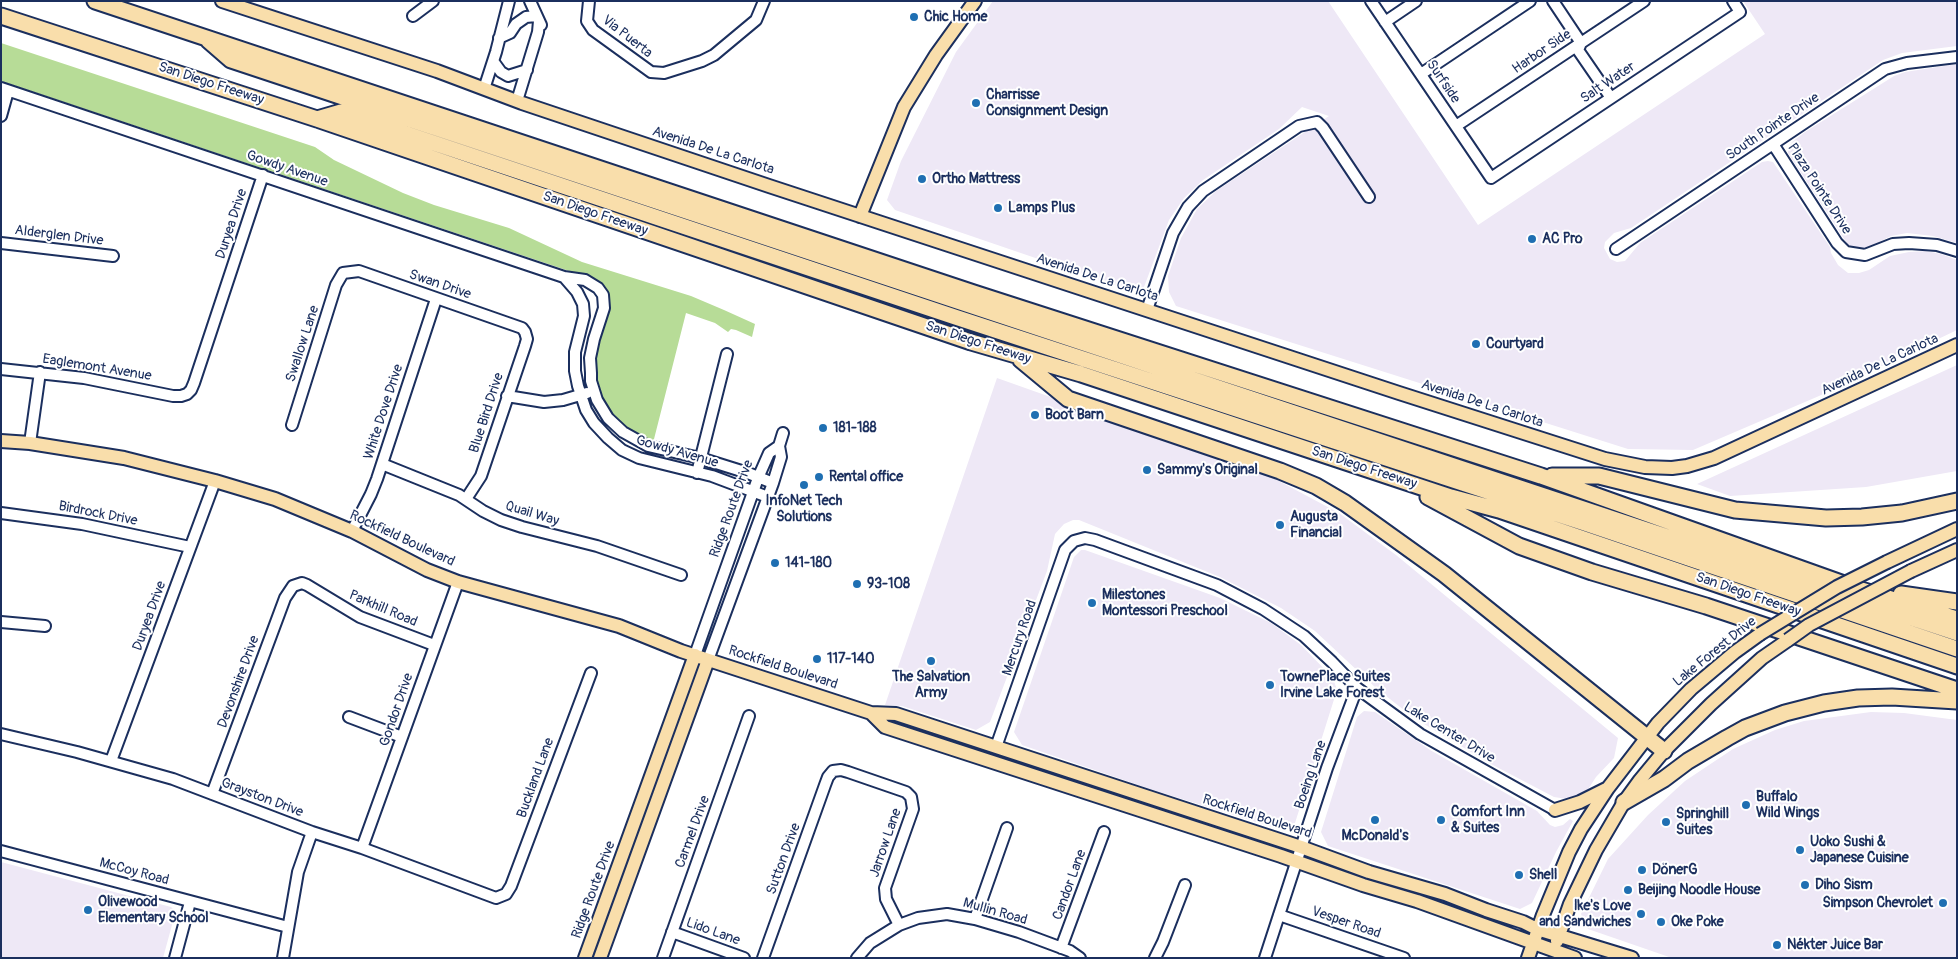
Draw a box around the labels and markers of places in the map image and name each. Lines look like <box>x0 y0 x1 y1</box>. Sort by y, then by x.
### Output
place label: Chic Home <box>924 9 987 25</box>
marker: Chic Home <box>908 11 920 23</box>
place label: Charrisse Consignment Design <box>986 87 1108 120</box>
marker: Charrisse Consignment Design <box>970 97 982 109</box>
place label: Ortho Mattress <box>932 171 1020 187</box>
marker: Ortho Mattress <box>916 173 928 185</box>
place label: Lamps Plus <box>1008 200 1075 216</box>
marker: Lamps Plus <box>992 202 1004 214</box>
place label: AC Pro <box>1542 231 1582 247</box>
marker: AC Pro <box>1526 233 1538 245</box>
place label: Courtyard <box>1486 336 1544 352</box>
marker: Courtyard <box>1470 338 1482 350</box>
place label: Boot Barn <box>1045 407 1104 423</box>
marker: Boot Barn <box>1029 409 1041 421</box>
place label: 181-188 <box>833 420 877 436</box>
marker: 181-188 <box>817 422 829 434</box>
place label: Sammy's Original <box>1157 462 1258 478</box>
marker: Sammy's Original <box>1141 464 1153 476</box>
place label: Rental office <box>829 469 903 485</box>
marker: Rental office <box>813 471 825 483</box>
marker: InfoNet Tech Solutions <box>798 479 810 491</box>
place label: InfoNet Tech Solutions <box>766 493 842 526</box>
place label: Augusta Financial <box>1290 509 1342 542</box>
marker: Augusta Financial <box>1274 519 1286 531</box>
place label: 141-180 <box>785 555 832 571</box>
marker: 141-180 <box>769 557 781 569</box>
place label: 93-108 <box>867 576 910 592</box>
marker: 93-108 <box>851 578 863 590</box>
place label: Milestones Montessori Preschool <box>1102 587 1228 620</box>
marker: Milestones Montessori Preschool <box>1086 597 1098 609</box>
place label: 117-140 <box>827 651 874 667</box>
marker: 117-140 <box>811 653 823 665</box>
marker: The Salvation Army <box>925 655 937 667</box>
place label: The Salvation Army <box>892 669 970 702</box>
place label: TownePlace Suites Irvine Lake Forest <box>1280 669 1390 702</box>
marker: TownePlace Suites Irvine Lake Forest <box>1264 679 1276 691</box>
place label: Buffalo Wild Wings <box>1756 789 1819 822</box>
marker: Buffalo Wild Wings <box>1740 799 1752 811</box>
place label: Comfort Inn & Suites <box>1451 804 1525 836</box>
place label: Springhill Suites <box>1676 806 1729 839</box>
marker: McDonald's <box>1369 814 1381 826</box>
marker: Comfort Inn & Suites <box>1435 814 1447 826</box>
marker: Springhill Suites <box>1660 816 1672 828</box>
place label: McDonald's <box>1341 828 1409 844</box>
place label: Uoko Sushi & Japanese Cuisine <box>1810 834 1909 866</box>
marker: Uoko Sushi & Japanese Cuisine <box>1794 844 1806 856</box>
place label: DönerG <box>1652 862 1698 878</box>
marker: DönerG <box>1636 864 1648 876</box>
place label: Shell <box>1529 867 1557 883</box>
marker: Shell <box>1513 869 1525 881</box>
place label: Diho Sism <box>1815 877 1873 893</box>
marker: Diho Sism <box>1799 879 1811 891</box>
place label: Beijing Noodle House <box>1638 882 1760 898</box>
marker: Beijing Noodle House <box>1622 884 1634 896</box>
place label: Olivewood Elementary School <box>98 894 209 926</box>
place label: Simpson Chevrolet <box>1823 895 1933 911</box>
marker: Simpson Chevrolet <box>1937 897 1949 909</box>
place label: Ike's Love and Sandwiches <box>1539 898 1631 930</box>
marker: Olivewood Elementary School <box>82 904 94 916</box>
marker: Ike's Love and Sandwiches <box>1635 908 1647 920</box>
place label: Oke Poke <box>1671 914 1724 930</box>
marker: Oke Poke <box>1655 916 1667 928</box>
place label: Nékter Juice Bar <box>1787 937 1883 953</box>
marker: Nékter Juice Bar <box>1771 939 1783 951</box>

